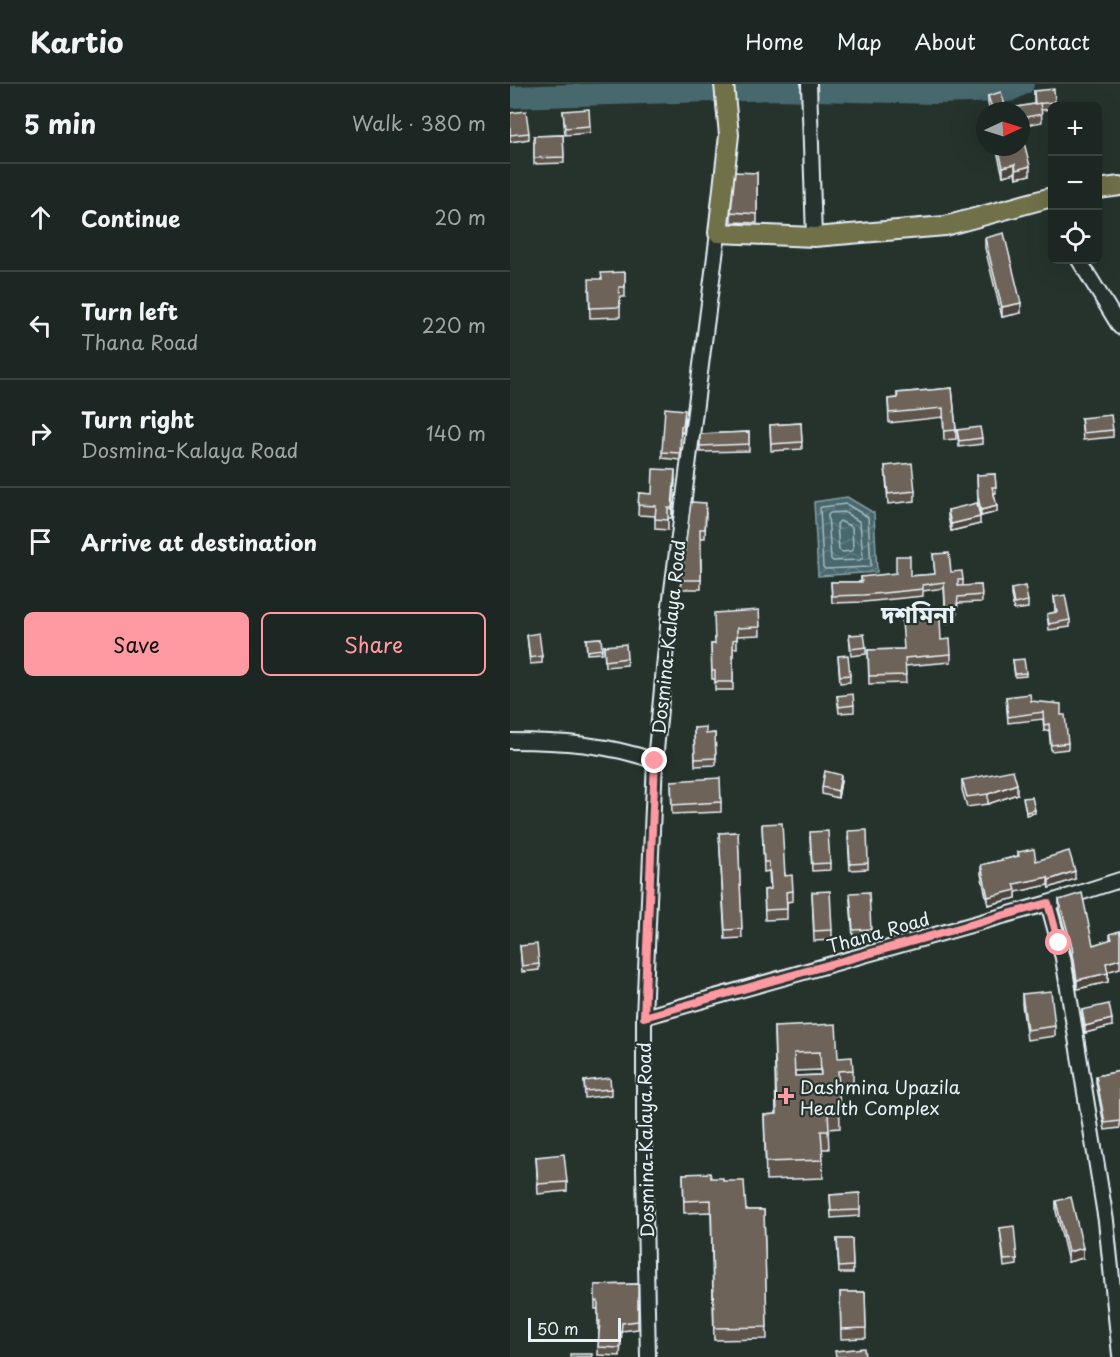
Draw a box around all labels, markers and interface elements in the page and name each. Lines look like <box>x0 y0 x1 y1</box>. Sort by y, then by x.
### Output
text: Kartio <box>30 20 124 63</box>
text: Home <box>745 25 804 57</box>
text: Map <box>837 25 882 57</box>
text: About <box>915 25 976 57</box>
text: Contact <box>1009 25 1090 57</box>
north arrow <box>976 102 1030 156</box>
map controls <box>1048 102 1102 264</box>
button: + <box>1048 102 1102 156</box>
text: 5 min <box>24 104 96 143</box>
text: Walk · 380 m <box>352 108 486 138</box>
button: − <box>1048 156 1102 210</box>
icon: ahead <box>24 201 57 234</box>
text: Continue <box>81 201 180 234</box>
text: 20 m <box>434 202 486 232</box>
button: locate <box>1048 210 1102 264</box>
text: Turn left <box>81 294 178 327</box>
icon: left <box>24 309 57 342</box>
text: 220 m <box>422 310 486 340</box>
text: Thana Road <box>81 327 198 357</box>
text: Turn right <box>81 402 194 435</box>
icon: right <box>24 417 57 450</box>
text: 140 m <box>426 418 486 448</box>
text: Dosmina-Kalaya Road <box>81 435 298 465</box>
icon: arrive <box>24 525 57 558</box>
text: Arrive at destination <box>81 525 317 558</box>
street label: Dosmina-Kalaya Road <box>644 538 692 736</box>
district label: দশমিনা <box>880 595 956 631</box>
button: Save <box>24 612 249 676</box>
button: Share <box>261 612 486 676</box>
route end <box>641 747 667 773</box>
street label: Thana Road <box>824 904 932 960</box>
route start <box>1045 929 1071 955</box>
street label: Dosmina-Kalaya Road <box>630 1042 660 1238</box>
place label: Dashmina Upazila Health Complex <box>800 1073 961 1121</box>
marker: Dashmina Upazila Health Complex <box>777 1087 795 1105</box>
scale bar <box>528 1315 621 1342</box>
text: 50 m <box>537 1316 578 1340</box>

